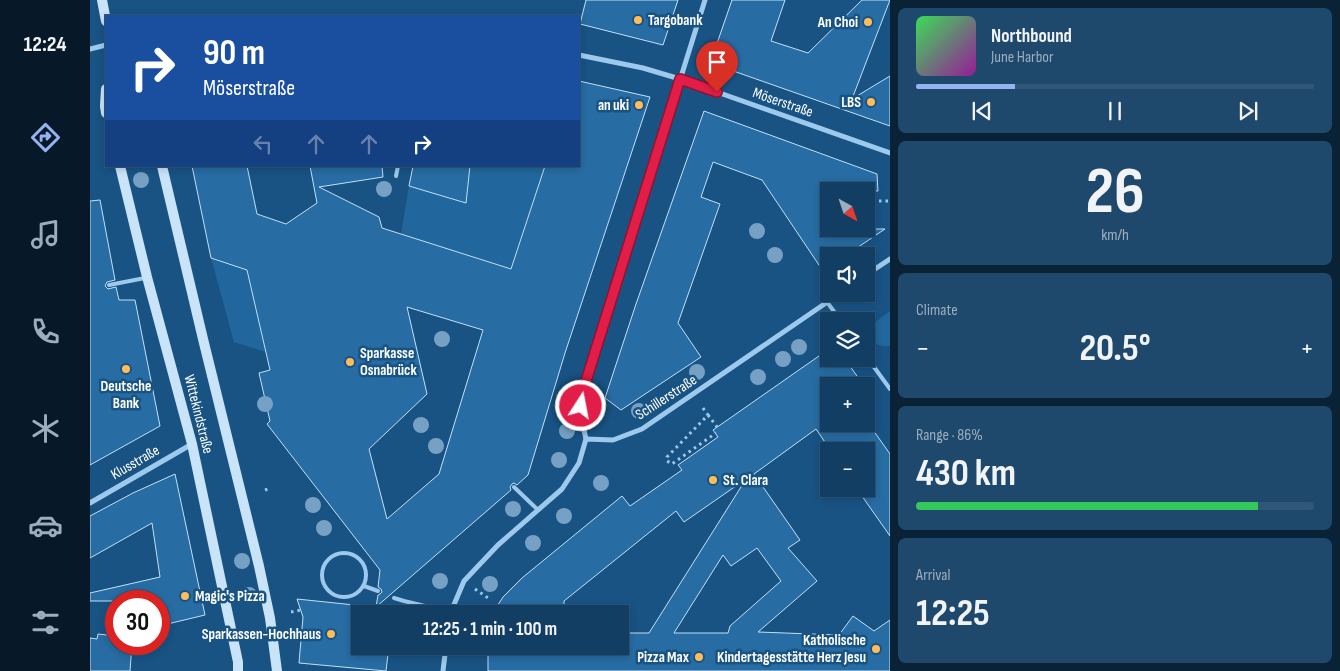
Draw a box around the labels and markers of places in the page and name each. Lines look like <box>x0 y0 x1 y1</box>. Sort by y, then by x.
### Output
place label: Targobank <box>648 11 703 30</box>
place label: An Choi <box>817 13 858 32</box>
marker: Targobank <box>632 14 644 26</box>
marker: An Choi <box>862 16 874 28</box>
pin <box>696 41 738 92</box>
place label: LBS <box>841 93 861 112</box>
place label: an uki <box>598 96 629 115</box>
marker: LBS <box>865 96 877 108</box>
marker: an uki <box>633 99 645 111</box>
place label: Sparkasse Osnabrück <box>360 344 417 380</box>
marker: Sparkasse Osnabrück <box>344 356 356 368</box>
marker: Deutsche Bank <box>120 363 132 375</box>
place label: Deutsche Bank <box>101 377 151 413</box>
place label: St. Clara <box>723 471 768 490</box>
marker: St. Clara <box>707 474 719 486</box>
place label: Magic's Pizza <box>195 587 265 606</box>
marker: Magic's Pizza <box>179 590 191 602</box>
place label: Sparkassen-Hochhaus <box>202 625 321 644</box>
marker: Sparkassen-Hochhaus <box>325 628 337 640</box>
place label: Katholische Kindertagesstätte Herz Jesu <box>717 631 866 667</box>
marker: Katholische Kindertagesstätte Herz Jesu <box>870 643 882 655</box>
place label: Pizza Max <box>637 648 690 667</box>
marker: Pizza Max <box>693 651 705 663</box>

